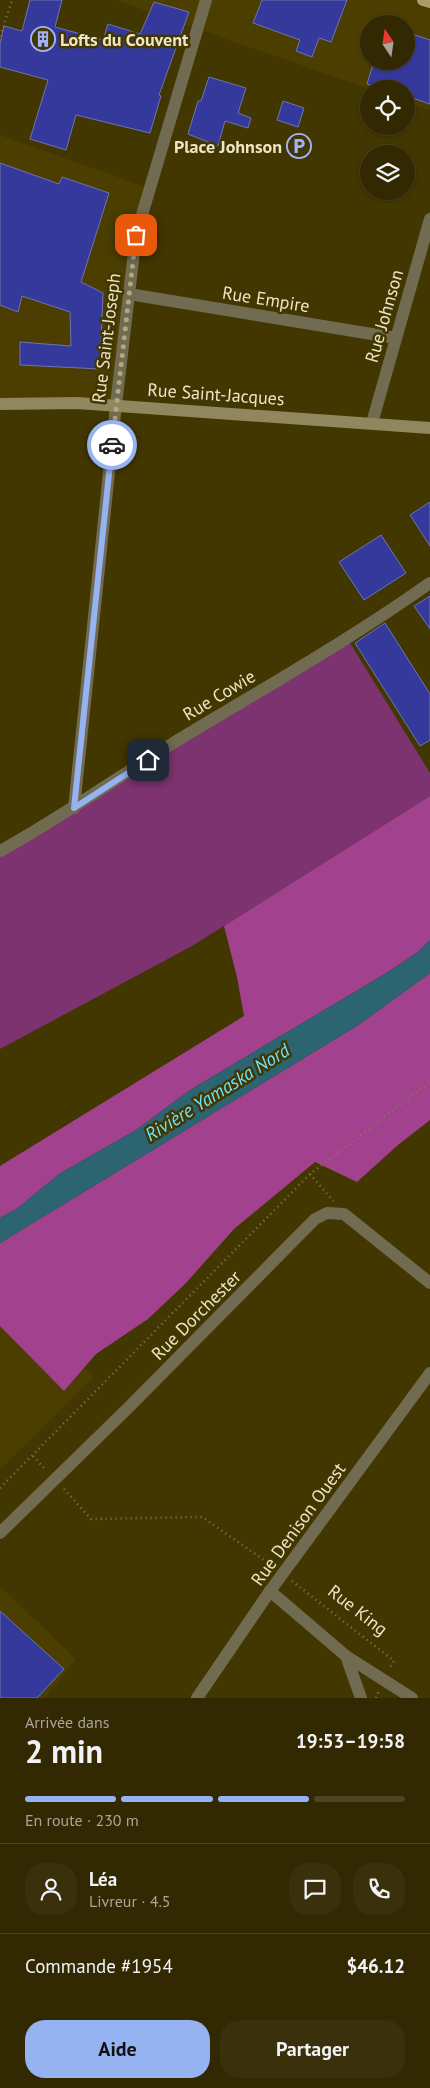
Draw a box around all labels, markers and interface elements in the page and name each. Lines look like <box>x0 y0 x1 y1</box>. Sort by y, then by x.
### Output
north arrow <box>360 15 415 70</box>
map controls <box>360 15 415 200</box>
building icon: Lofts du Couvent <box>30 26 56 52</box>
place label: Lofts du Couvent <box>60 28 189 51</box>
button: locate <box>360 80 415 135</box>
parking icon: Place Johnson <box>286 133 312 159</box>
place label: Place Johnson <box>174 135 282 158</box>
button: layers <box>360 145 415 200</box>
pin <box>115 214 157 256</box>
icon: bag <box>122 221 150 249</box>
street label: Rue Johnson <box>360 267 408 365</box>
street label: Rue Saint-Joseph <box>87 272 125 404</box>
street label: Rue Empire <box>221 281 311 317</box>
street label: Rue Saint-Jacques <box>147 378 285 410</box>
courier <box>87 420 137 470</box>
icon: car <box>98 431 126 459</box>
street label: Rue Cowie <box>179 664 259 726</box>
pin <box>127 739 169 781</box>
icon: home <box>134 746 162 774</box>
water label: Rivière Yamaska Nord <box>140 1037 295 1146</box>
street label: Rue Dorchester <box>146 1265 246 1365</box>
street label: Rue Denison Ouest <box>246 1458 350 1590</box>
street label: Rue King <box>324 1580 392 1640</box>
text: Arrivée dans <box>25 1712 109 1732</box>
text: 19:53–19:58 <box>296 1729 405 1753</box>
text: 2 min <box>25 1730 103 1772</box>
text: En route · 230 m <box>25 1810 139 1830</box>
button: person <box>25 1863 77 1915</box>
button: chat <box>289 1863 341 1915</box>
button: phone <box>353 1863 405 1915</box>
text: Léa <box>89 1867 117 1891</box>
text: Livreur · 4.5 <box>89 1891 171 1911</box>
text: Commande #1954 <box>25 1954 173 1978</box>
text: $46.12 <box>346 1954 405 1978</box>
button: Aide <box>25 2020 210 2078</box>
button: Partager <box>220 2020 405 2078</box>

